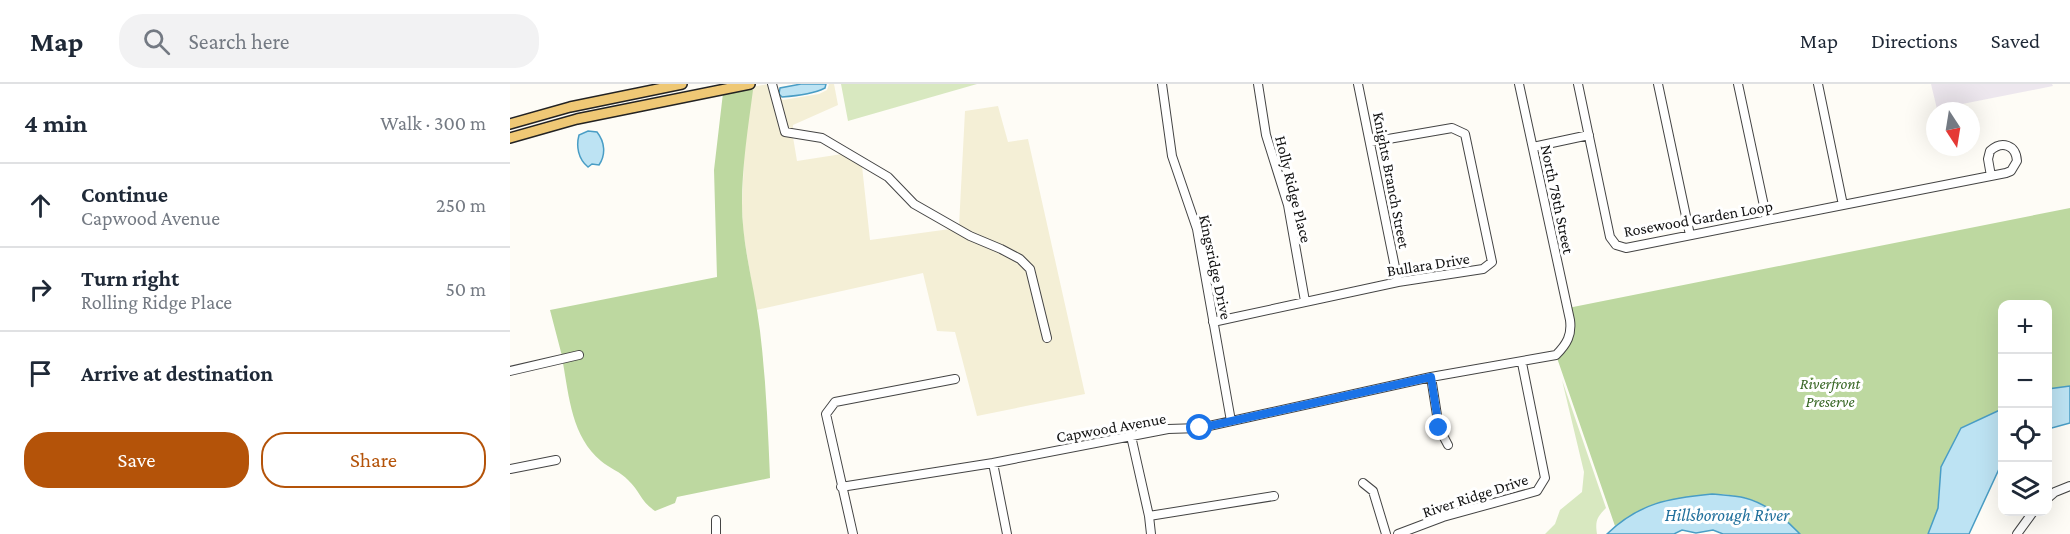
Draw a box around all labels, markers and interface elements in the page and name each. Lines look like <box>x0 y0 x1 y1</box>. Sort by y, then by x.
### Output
search box <box>119 14 539 68</box>
icon: search <box>140 25 173 58</box>
text: Map <box>30 26 83 57</box>
text: Search here <box>188 29 289 54</box>
text: Map <box>1800 29 1838 53</box>
text: Directions <box>1871 29 1958 53</box>
text: Saved <box>1991 29 2040 53</box>
north arrow <box>1926 102 1980 156</box>
text: 4 min <box>24 109 88 138</box>
street label: Knights Branch Street <box>1369 111 1413 251</box>
text: Walk · 300 m <box>380 112 486 134</box>
street label: Holly Ridge Place <box>1271 134 1315 245</box>
street label: North 78th Street <box>1538 143 1578 256</box>
text: Continue <box>81 182 168 207</box>
icon: ahead <box>24 189 57 222</box>
text: 250 m <box>436 194 486 216</box>
street label: Rosewood Garden Loop <box>1622 197 1774 241</box>
text: Capwood Avenue <box>81 207 220 229</box>
street label: Kingsridge Drive <box>1195 213 1235 321</box>
street label: Bullara Drive <box>1385 250 1471 279</box>
text: Turn right <box>81 266 179 291</box>
icon: right <box>24 273 57 306</box>
text: 50 m <box>445 278 486 300</box>
text: Rolling Ridge Place <box>81 291 232 313</box>
map controls <box>1998 300 2052 516</box>
button: + <box>1998 300 2052 354</box>
button: − <box>1998 354 2052 408</box>
icon: arrive <box>24 357 57 390</box>
text: Arrive at destination <box>81 361 273 386</box>
park label: Riverfront Preserve <box>1800 375 1860 410</box>
button: locate <box>1998 408 2052 462</box>
street label: Capwood Avenue <box>1055 409 1167 447</box>
route start <box>1186 414 1212 440</box>
route end <box>1425 414 1451 440</box>
button: Save <box>24 432 249 488</box>
button: Share <box>261 432 486 488</box>
button: layers <box>1998 462 2052 516</box>
street label: River Ridge Drive <box>1420 470 1530 521</box>
water label: Hillsborough River <box>1665 505 1790 525</box>

